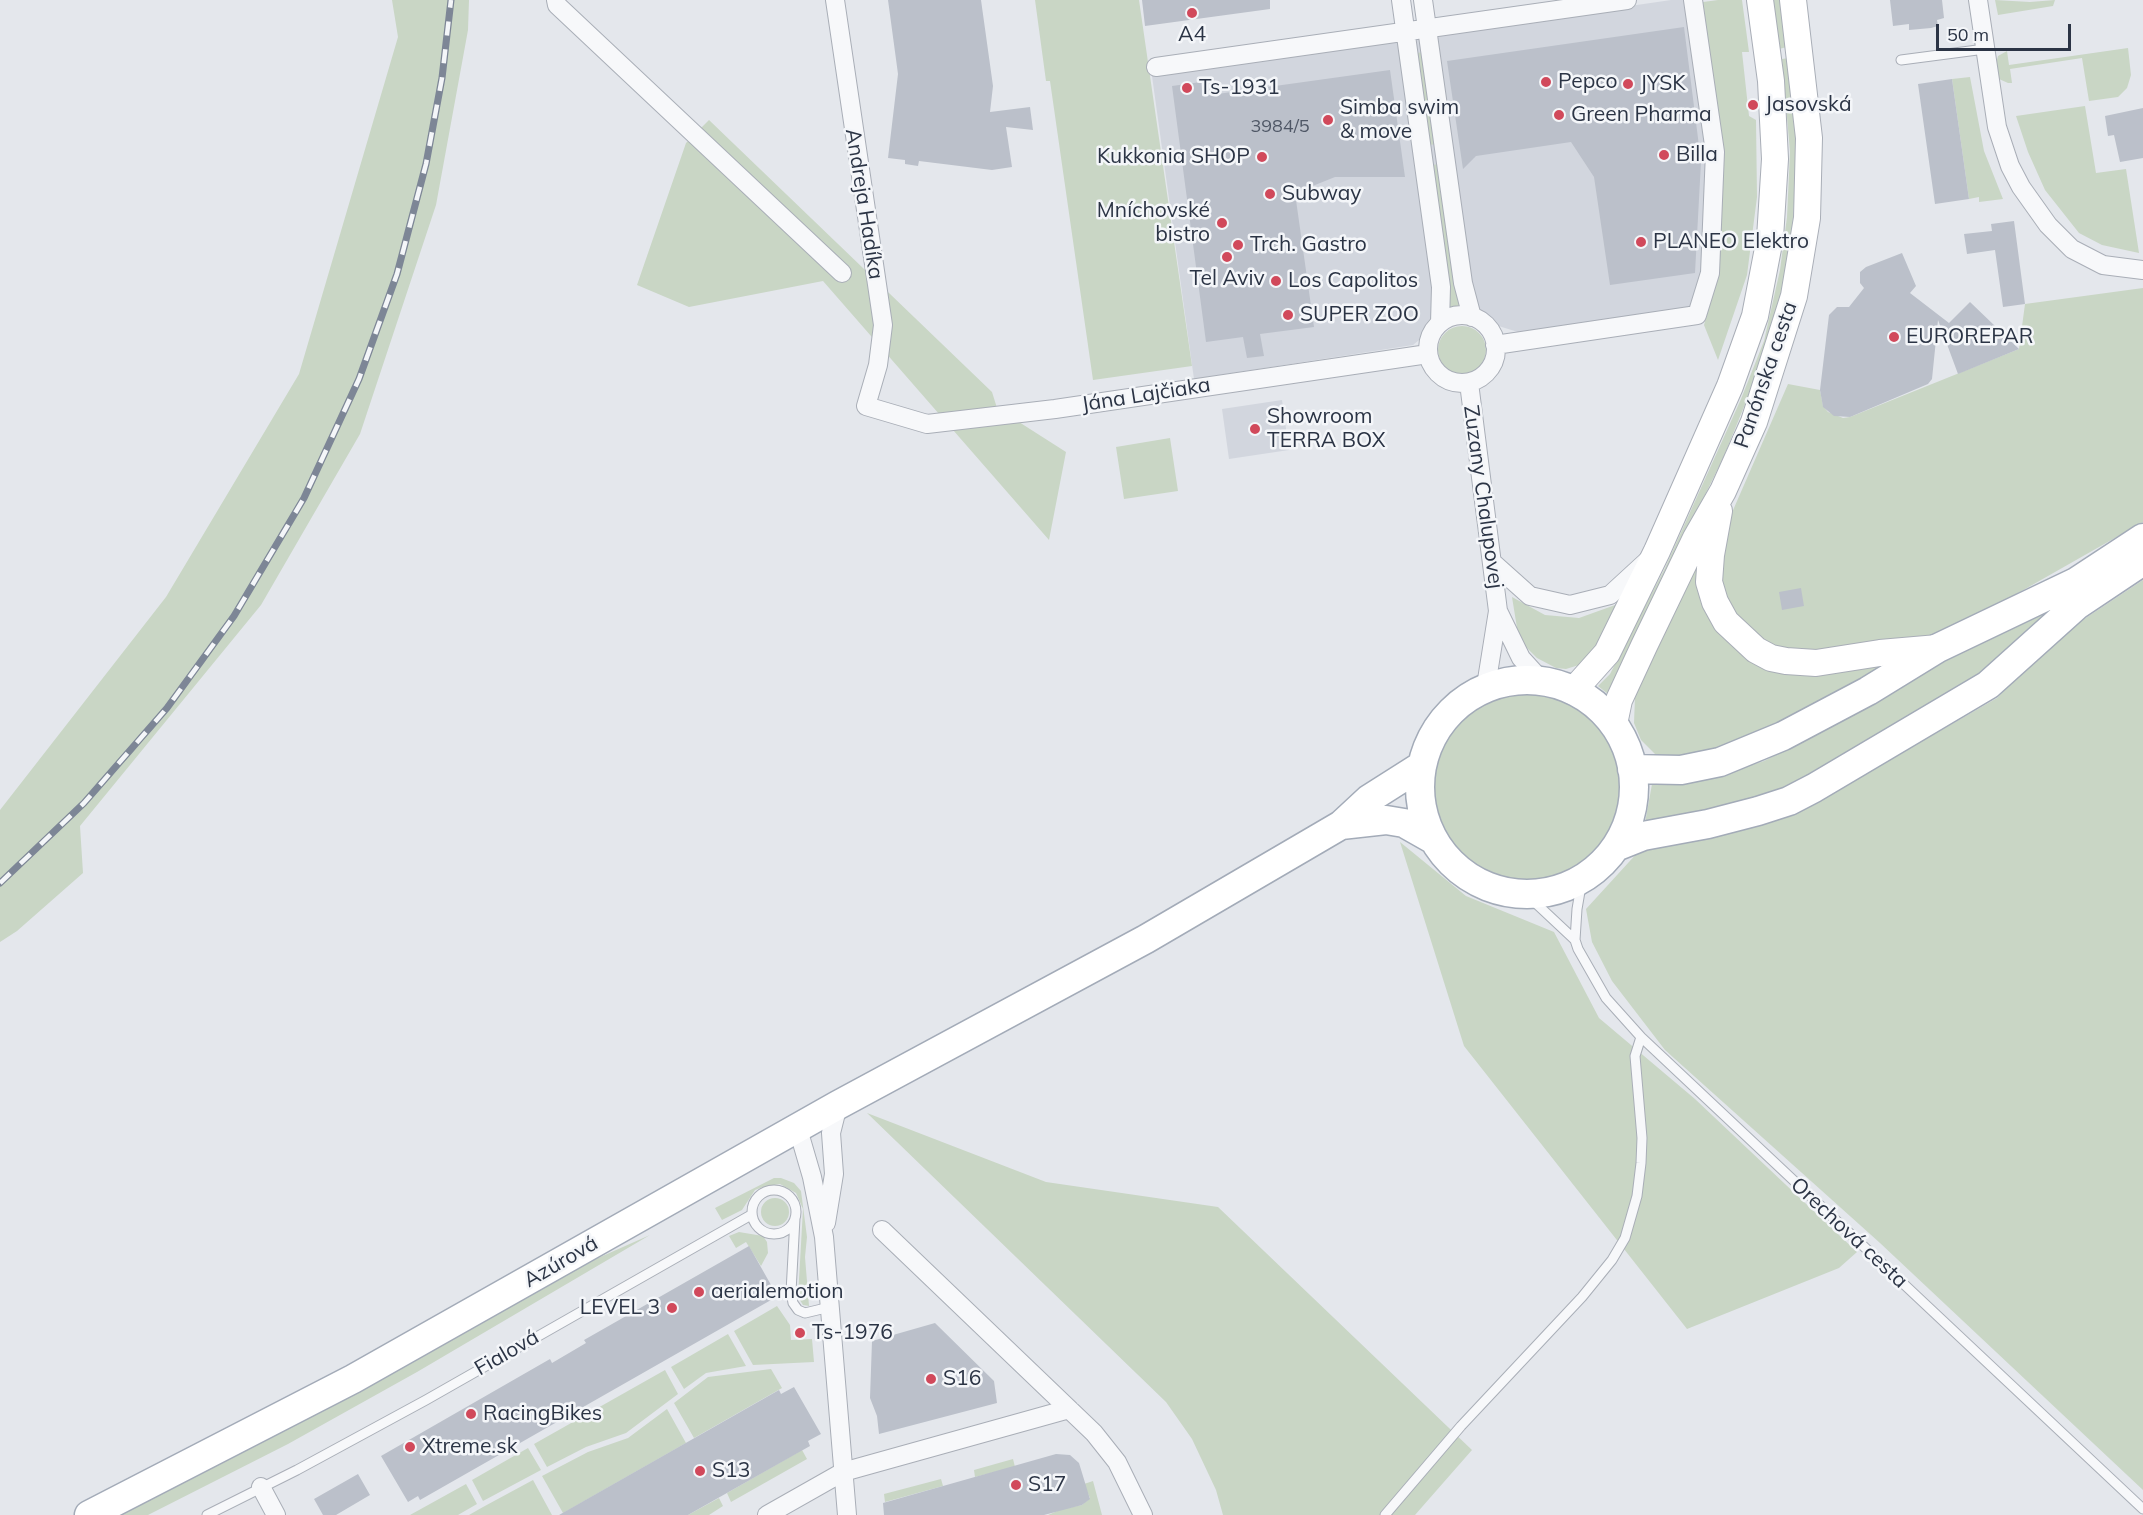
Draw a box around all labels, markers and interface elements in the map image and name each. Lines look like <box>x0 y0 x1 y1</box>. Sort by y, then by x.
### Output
marker: A4 <box>1185 6 1199 20</box>
scale bar <box>1939 12 2074 50</box>
place label: A4 <box>1178 22 1206 48</box>
text: 50 m <box>1947 23 1989 46</box>
place label: Pepco <box>1558 69 1617 95</box>
place label: JYSK <box>1640 71 1686 97</box>
place label: Ts-1931 <box>1199 75 1280 101</box>
marker: Pepco <box>1539 75 1553 89</box>
marker: JYSK <box>1621 77 1635 91</box>
marker: Ts-1931 <box>1180 81 1194 95</box>
place label: Jasovská <box>1765 92 1852 118</box>
place label: Simba swim & move <box>1340 95 1459 145</box>
marker: Jasovská <box>1746 98 1760 112</box>
place label: Green Pharma <box>1571 102 1712 128</box>
marker: Green Pharma <box>1552 108 1566 122</box>
marker: Simba swim & move <box>1321 113 1335 127</box>
house number: 3984/5 <box>1250 116 1310 138</box>
street label: Andreja Hadíka <box>840 127 888 281</box>
place label: Billa <box>1676 142 1718 168</box>
place label: Kukkonia SHOP <box>1097 144 1250 170</box>
marker: Billa <box>1657 148 1671 162</box>
marker: Kukkonia SHOP <box>1255 150 1269 164</box>
place label: Subway <box>1282 181 1361 207</box>
marker: Subway <box>1263 187 1277 201</box>
place label: Mníchovské bistro <box>1097 198 1210 248</box>
marker: Mníchovské bistro <box>1215 216 1229 230</box>
place label: PLANEO Elektro <box>1653 229 1809 255</box>
place label: Trch. Gastro <box>1250 232 1367 258</box>
marker: PLANEO Elektro <box>1634 235 1648 249</box>
marker: Trch. Gastro <box>1231 238 1245 252</box>
marker: Tel Aviv <box>1220 250 1234 264</box>
place label: Tel Aviv <box>1189 266 1265 292</box>
place label: Los Capolitos <box>1288 268 1418 294</box>
marker: Los Capolitos <box>1269 274 1283 288</box>
street label: Panónska cesta <box>1729 298 1803 452</box>
place label: SUPER ZOO <box>1300 302 1419 328</box>
marker: SUPER ZOO <box>1281 308 1295 322</box>
place label: EUROREPAR <box>1906 324 2033 350</box>
marker: EUROREPAR <box>1887 330 1901 344</box>
street label: Jána Lajčiaka <box>1080 372 1212 418</box>
place label: Showroom TERRA BOX <box>1267 404 1385 454</box>
street label: Zuzany Chalupovej <box>1458 404 1508 590</box>
marker: Showroom TERRA BOX <box>1248 422 1262 436</box>
street label: Orechová cesta <box>1785 1172 1913 1294</box>
street label: Azúrová <box>519 1231 603 1293</box>
place label: aerialemotion <box>711 1279 844 1305</box>
marker: aerialemotion <box>692 1285 706 1299</box>
place label: LEVEL 3 <box>580 1295 660 1321</box>
marker: LEVEL 3 <box>665 1301 679 1315</box>
place label: Ts-1976 <box>812 1320 893 1346</box>
street label: Fialová <box>470 1325 544 1381</box>
marker: Ts-1976 <box>793 1326 807 1340</box>
place label: S16 <box>943 1366 981 1392</box>
marker: S16 <box>924 1372 938 1386</box>
place label: RacingBikes <box>483 1401 602 1427</box>
marker: RacingBikes <box>464 1407 478 1421</box>
place label: Xtreme.sk <box>422 1434 517 1460</box>
marker: Xtreme.sk <box>403 1440 417 1454</box>
place label: S13 <box>712 1458 750 1484</box>
marker: S13 <box>693 1464 707 1478</box>
place label: S17 <box>1028 1472 1066 1498</box>
marker: S17 <box>1009 1478 1023 1492</box>

